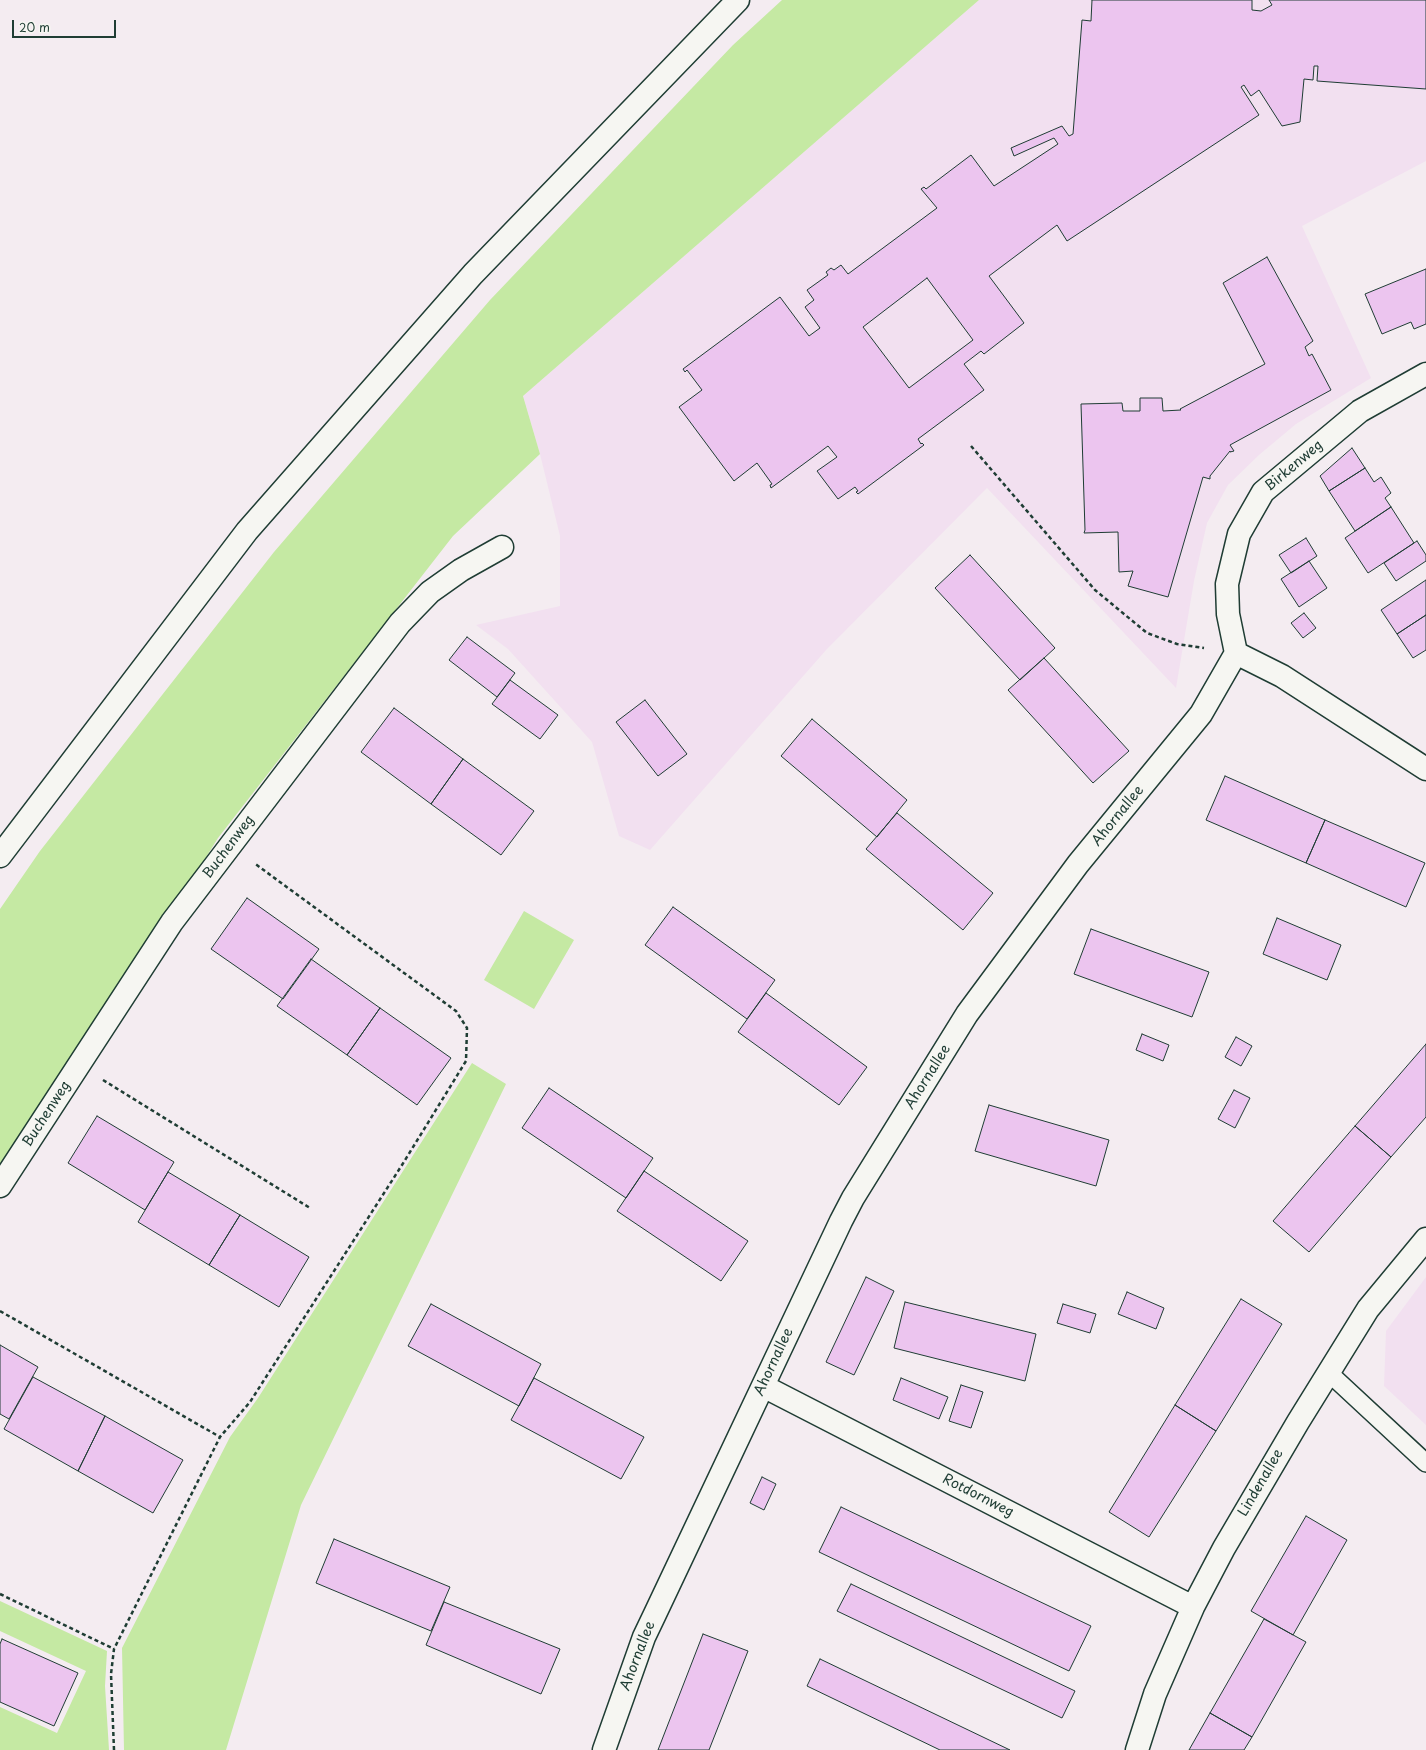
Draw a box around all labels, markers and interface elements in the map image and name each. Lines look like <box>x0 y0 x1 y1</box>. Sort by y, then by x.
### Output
scale bar <box>14 12 118 38</box>
text: 20 m <box>19 18 50 36</box>
street label: Birkenweg <box>1262 437 1326 495</box>
street label: Ahornallee <box>1089 782 1147 850</box>
street label: Buchenweg <box>200 812 258 882</box>
street label: Ahornallee <box>902 1042 954 1112</box>
street label: Buchenweg <box>20 1078 74 1150</box>
street label: Ahornallee <box>751 1325 797 1399</box>
street label: Lindenallee <box>1235 1446 1287 1520</box>
street label: Rotdornweg <box>940 1471 1016 1521</box>
street label: Ahornallee <box>617 1619 659 1693</box>

